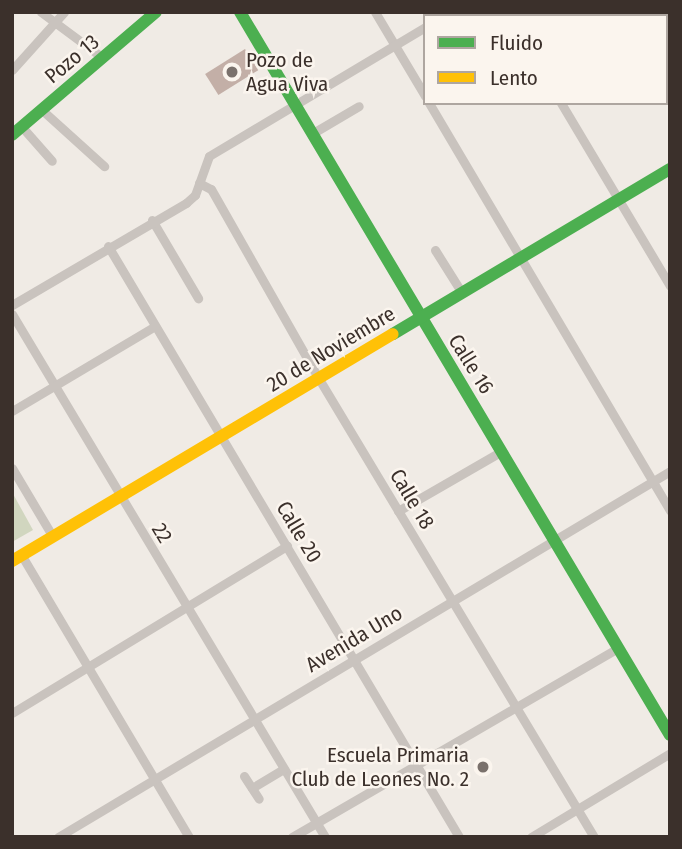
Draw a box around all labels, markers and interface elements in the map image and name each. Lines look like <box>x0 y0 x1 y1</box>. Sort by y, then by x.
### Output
legend <box>423 14 668 105</box>
street label: Pozo 13 <box>40 29 104 89</box>
text: Fluido <box>490 30 543 56</box>
place label: Pozo de Agua Viva <box>246 47 328 97</box>
marker: Pozo de Agua Viva <box>224 64 240 80</box>
text: Lento <box>490 65 538 91</box>
street label: 20 de Noviembre <box>262 301 400 397</box>
street label: Calle 16 <box>443 330 499 398</box>
street label: Calle 18 <box>384 464 440 534</box>
street label: Calle 20 <box>271 497 327 567</box>
street label: 22 <box>146 519 178 547</box>
street label: Avenida Uno <box>301 600 407 678</box>
place label: Escuela Primaria Club de Leones No. 2 <box>292 742 469 792</box>
marker: Escuela Primaria Club de Leones No. 2 <box>475 759 491 775</box>

